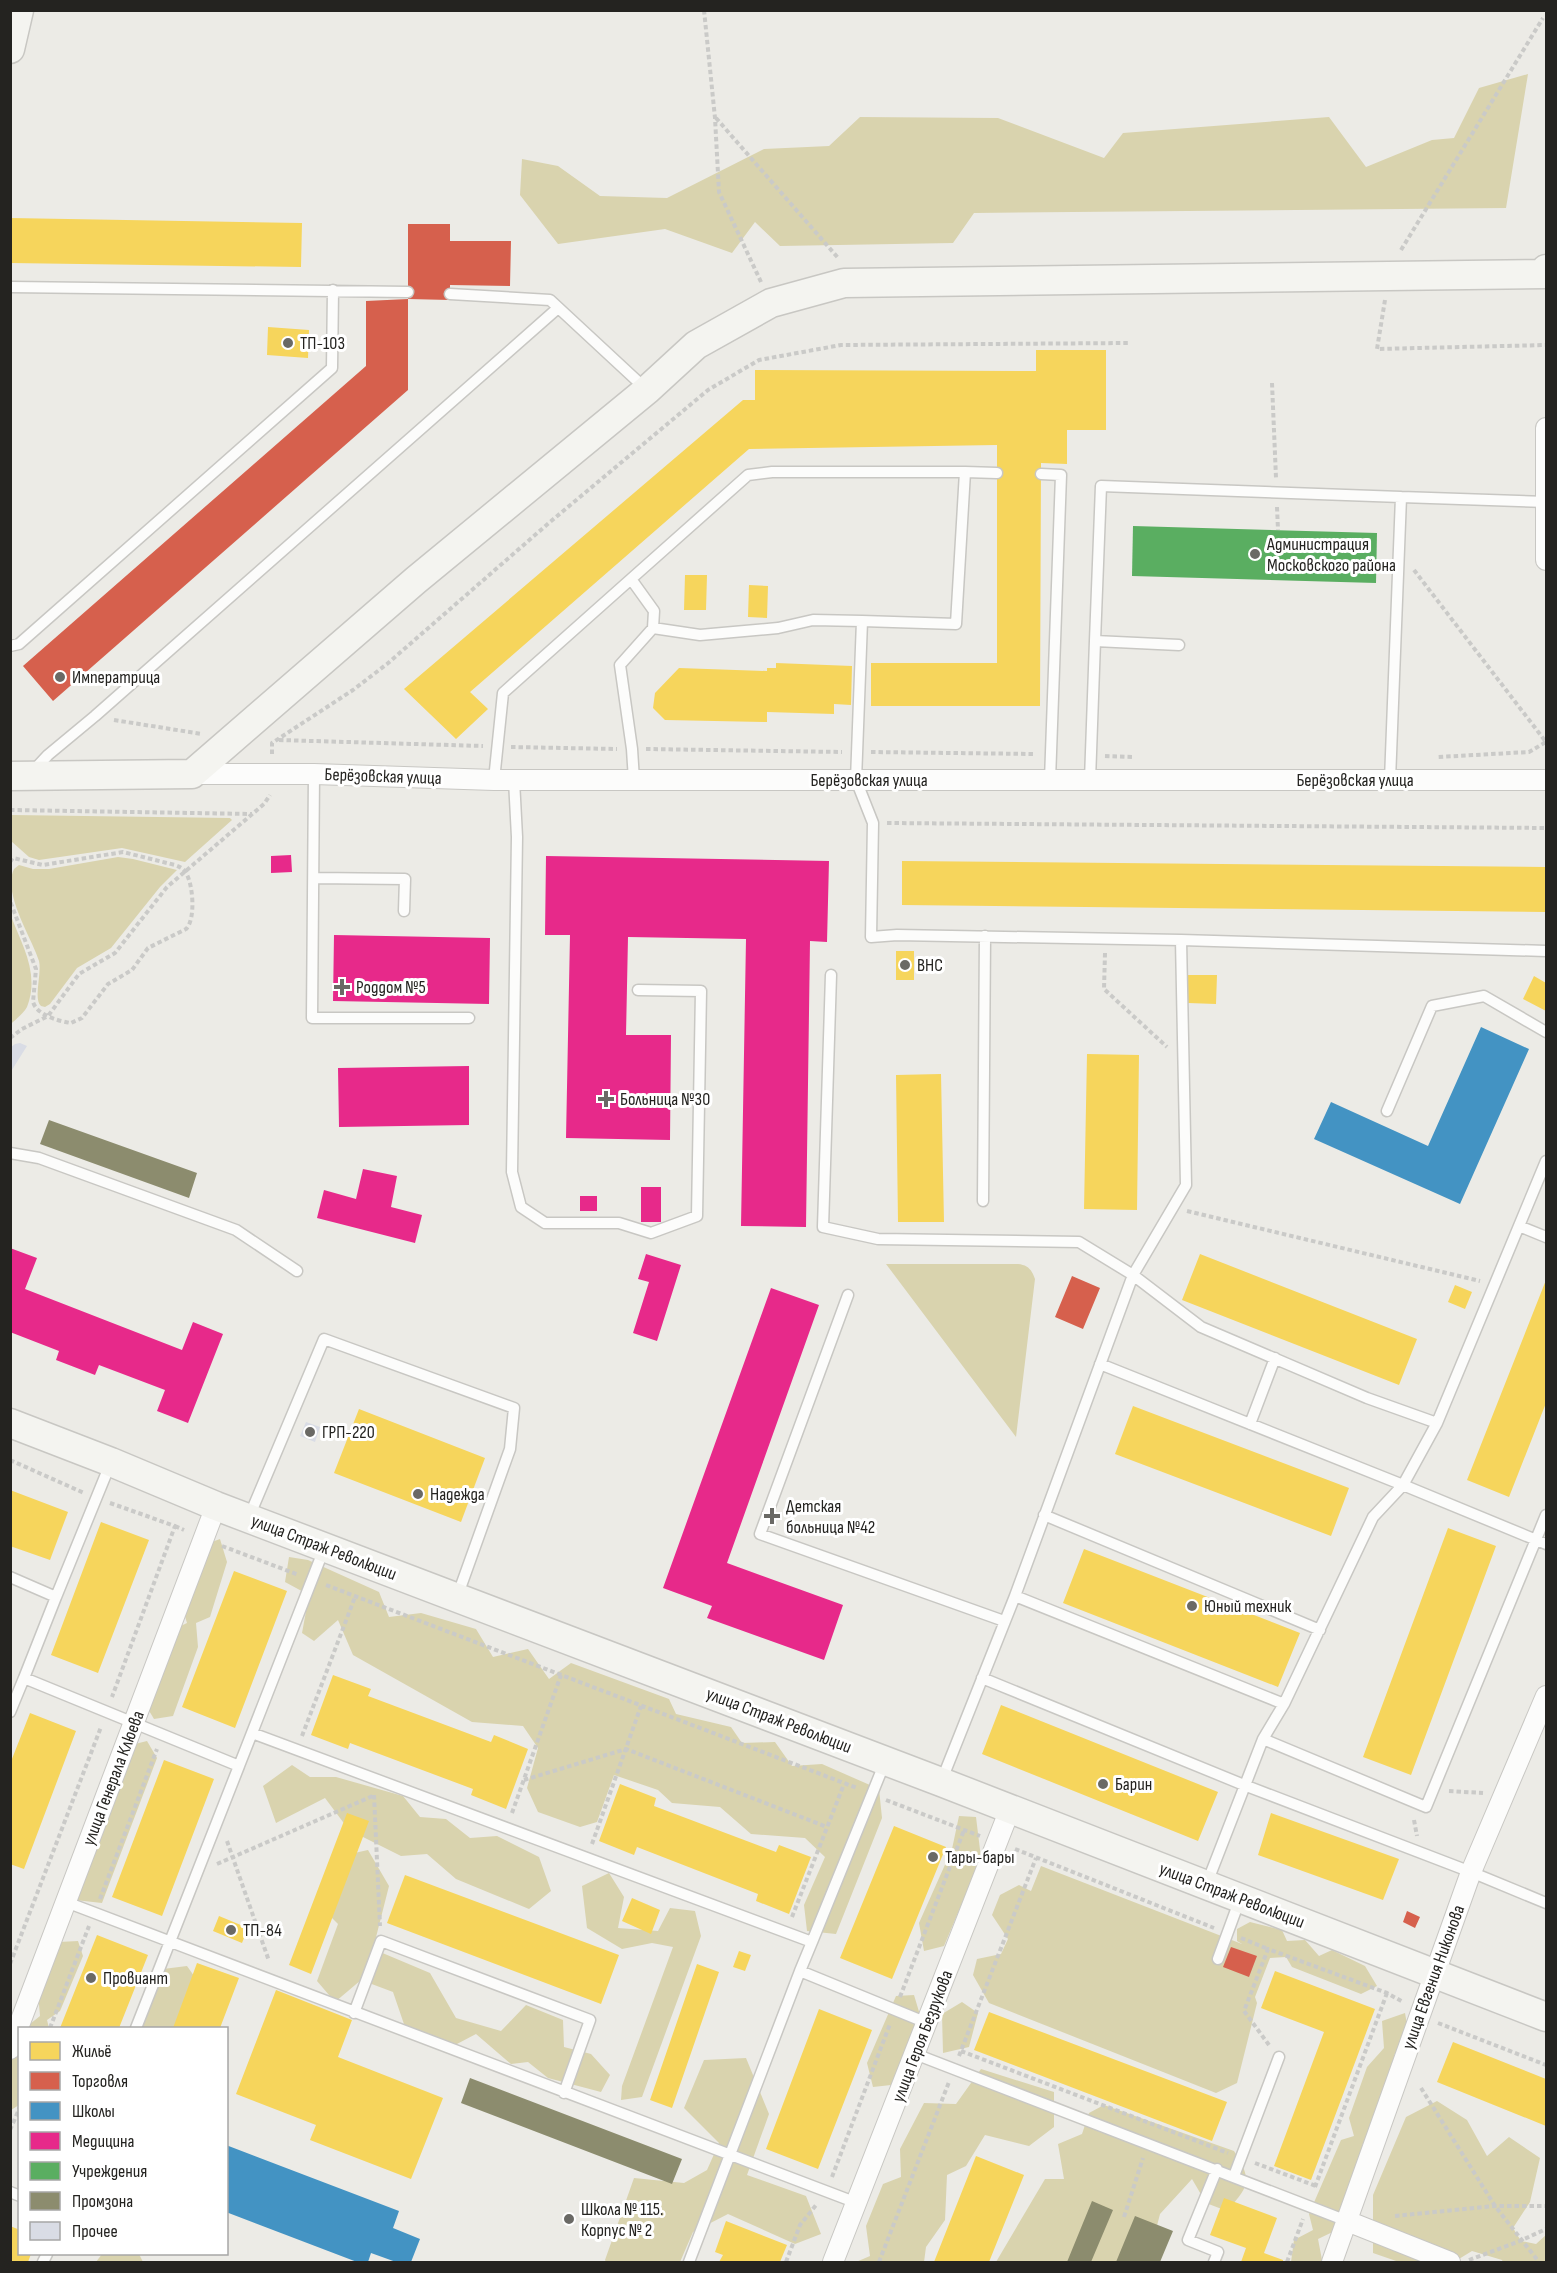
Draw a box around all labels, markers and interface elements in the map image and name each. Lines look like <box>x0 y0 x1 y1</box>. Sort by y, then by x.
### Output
place label: ТП-103 <box>300 333 345 354</box>
marker: ТП-103 <box>281 336 295 350</box>
place label: Администрация Московского района <box>1266 534 1396 576</box>
marker: Администрация Московского района <box>1248 547 1262 561</box>
place label: Императрица <box>72 667 160 688</box>
marker: Императрица <box>53 670 67 684</box>
street label: Берёзовская улица <box>324 764 442 789</box>
street label: Берёзовская улица <box>810 770 928 791</box>
street label: Берёзовская улица <box>1296 770 1414 791</box>
place label: ВНС <box>917 955 943 976</box>
marker: ВНС <box>898 958 912 972</box>
place label: Роддом №5 <box>356 977 426 998</box>
marker: Роддом №5 <box>333 978 351 996</box>
place label: Больница №30 <box>620 1089 710 1110</box>
marker: Больница №30 <box>597 1090 615 1108</box>
place label: ГРП-220 <box>322 1422 375 1443</box>
marker: ГРП-220 <box>303 1425 317 1439</box>
place label: Надежда <box>430 1484 485 1505</box>
marker: Надежда <box>411 1487 425 1501</box>
place label: Детская больница №42 <box>786 1496 875 1538</box>
marker: Детская больница №42 <box>763 1507 781 1525</box>
street label: улица Страж Революции <box>248 1510 399 1585</box>
place label: Юный техник <box>1204 1596 1292 1617</box>
marker: Юный техник <box>1185 1599 1199 1613</box>
street label: улица Страж Революции <box>703 1683 854 1758</box>
street label: улица Генерала Клюева <box>78 1708 149 1848</box>
place label: Барин <box>1115 1774 1152 1795</box>
marker: Барин <box>1096 1777 1110 1791</box>
place label: Тары-бары <box>945 1847 1014 1868</box>
marker: Тары-бары <box>926 1850 940 1864</box>
street label: улица Страж Революции <box>1156 1858 1307 1933</box>
street label: улица Евгения Никонова <box>1398 1902 1469 2052</box>
place label: ТП-84 <box>243 1920 282 1941</box>
marker: ТП-84 <box>224 1923 238 1937</box>
street label: улица Героя Безрукова <box>888 1967 957 2105</box>
place label: Провиант <box>103 1968 168 1989</box>
marker: Провиант <box>84 1971 98 1985</box>
legend <box>18 2027 228 2255</box>
text: Жильё <box>72 2041 112 2062</box>
text: Торговля <box>72 2071 128 2092</box>
text: Школы <box>72 2101 115 2122</box>
text: Медицина <box>72 2131 135 2152</box>
text: Учреждения <box>72 2161 147 2182</box>
text: Промзона <box>72 2191 133 2212</box>
place label: Школа № 115. Корпус № 2 <box>581 2199 663 2241</box>
marker: Школа № 115. Корпус № 2 <box>562 2212 576 2226</box>
text: Прочее <box>72 2221 118 2242</box>

